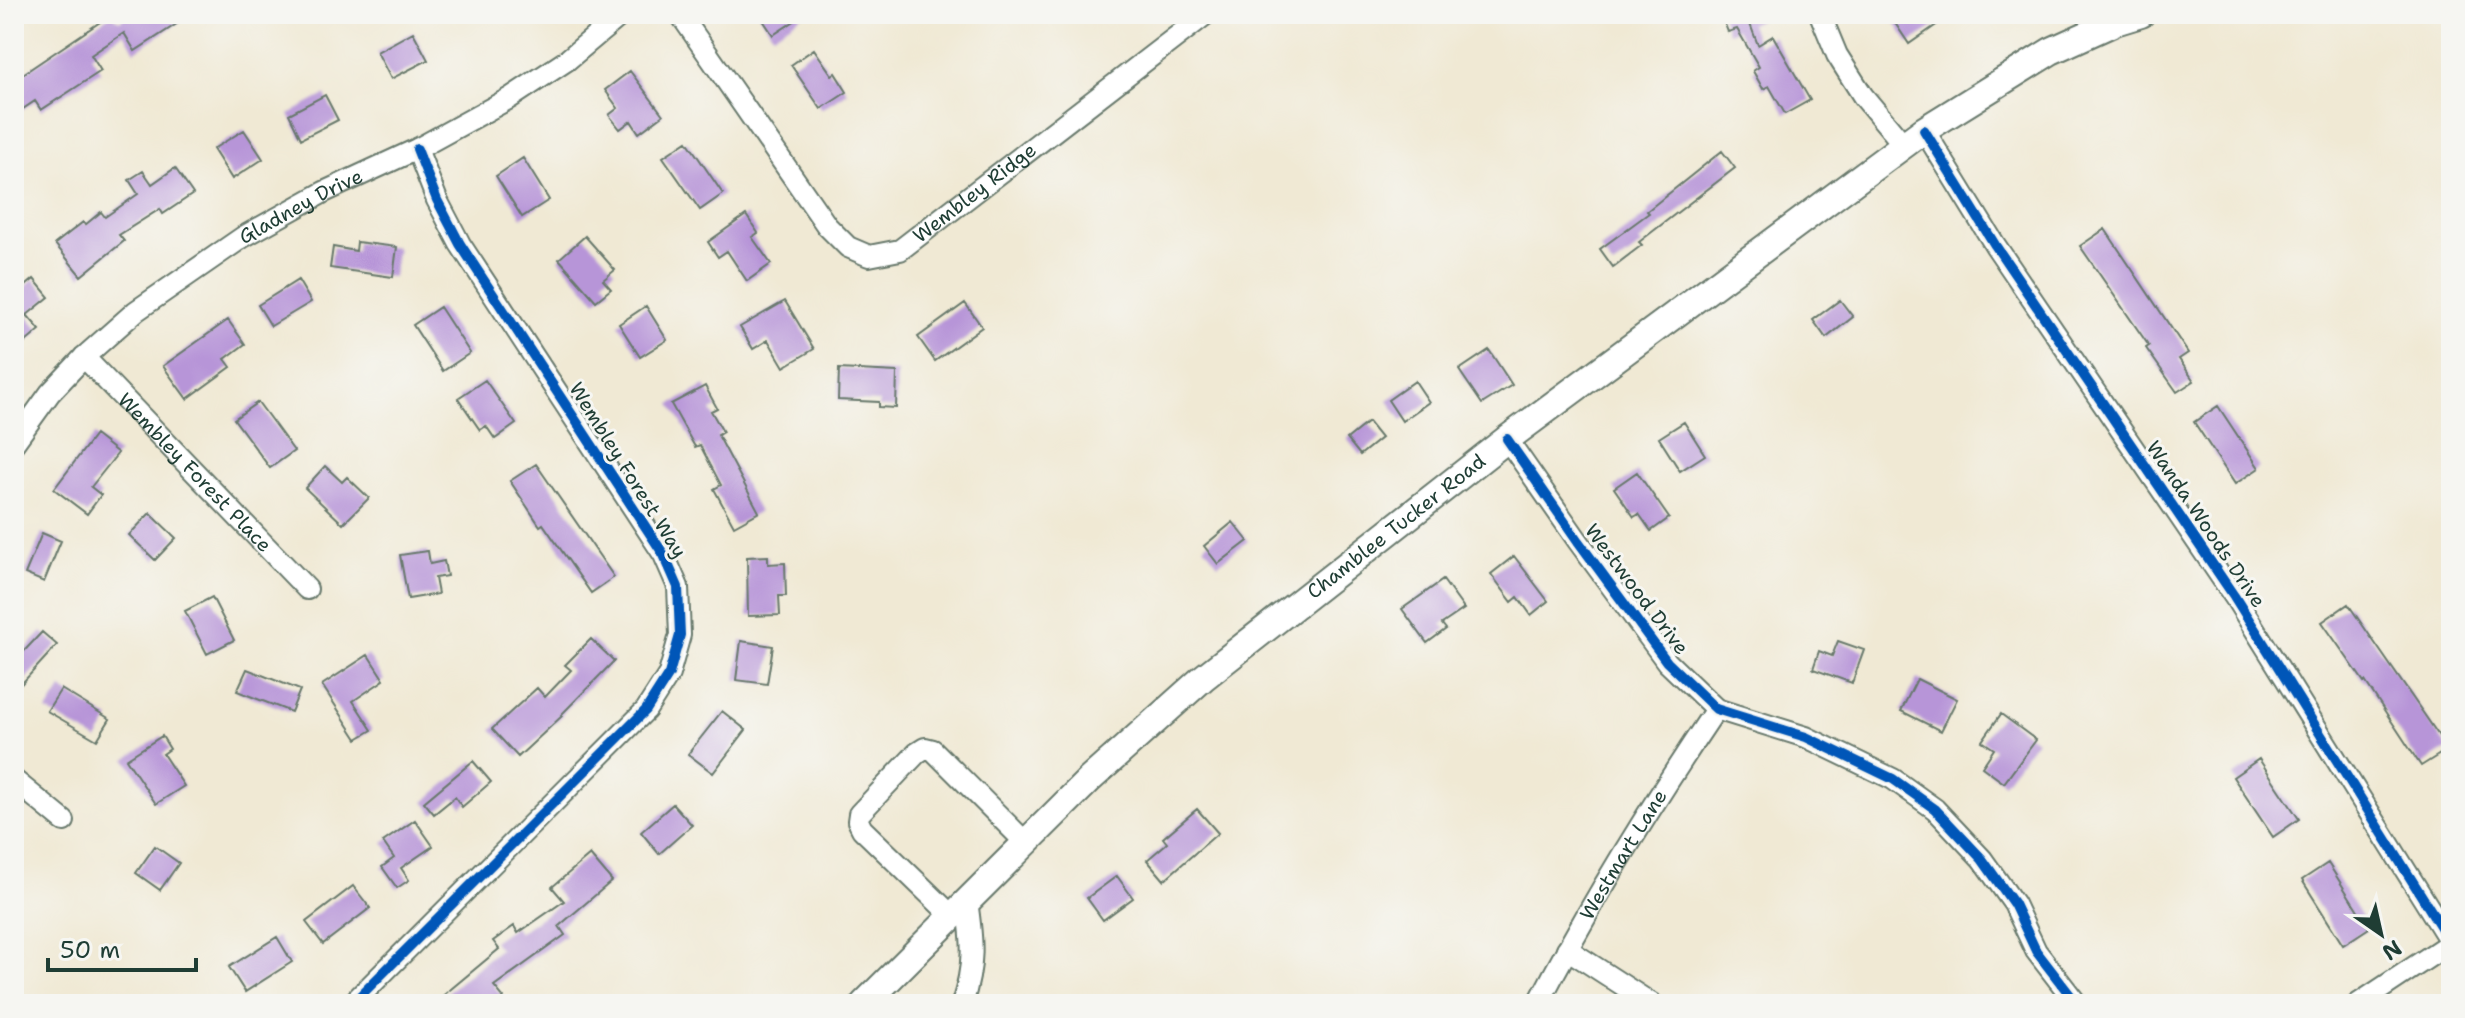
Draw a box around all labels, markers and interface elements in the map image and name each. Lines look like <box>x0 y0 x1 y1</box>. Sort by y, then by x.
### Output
street label: Wembley Ridge <box>907 137 1041 248</box>
street label: Gladney Drive <box>234 163 367 250</box>
street label: Wembley Forest Way <box>563 377 693 563</box>
street label: Wembley Forest Place <box>112 387 278 558</box>
street label: Wanda Woods Drive <box>2140 435 2272 613</box>
street label: Chamblee Tucker Road <box>1301 448 1491 605</box>
street label: Westwood Drive <box>1579 518 1695 660</box>
street label: Westmart Lane <box>1574 785 1673 924</box>
north arrow <box>2341 894 2421 974</box>
scale bar <box>48 922 196 972</box>
text: N <box>2377 933 2407 967</box>
text: 50 m <box>60 934 120 966</box>

